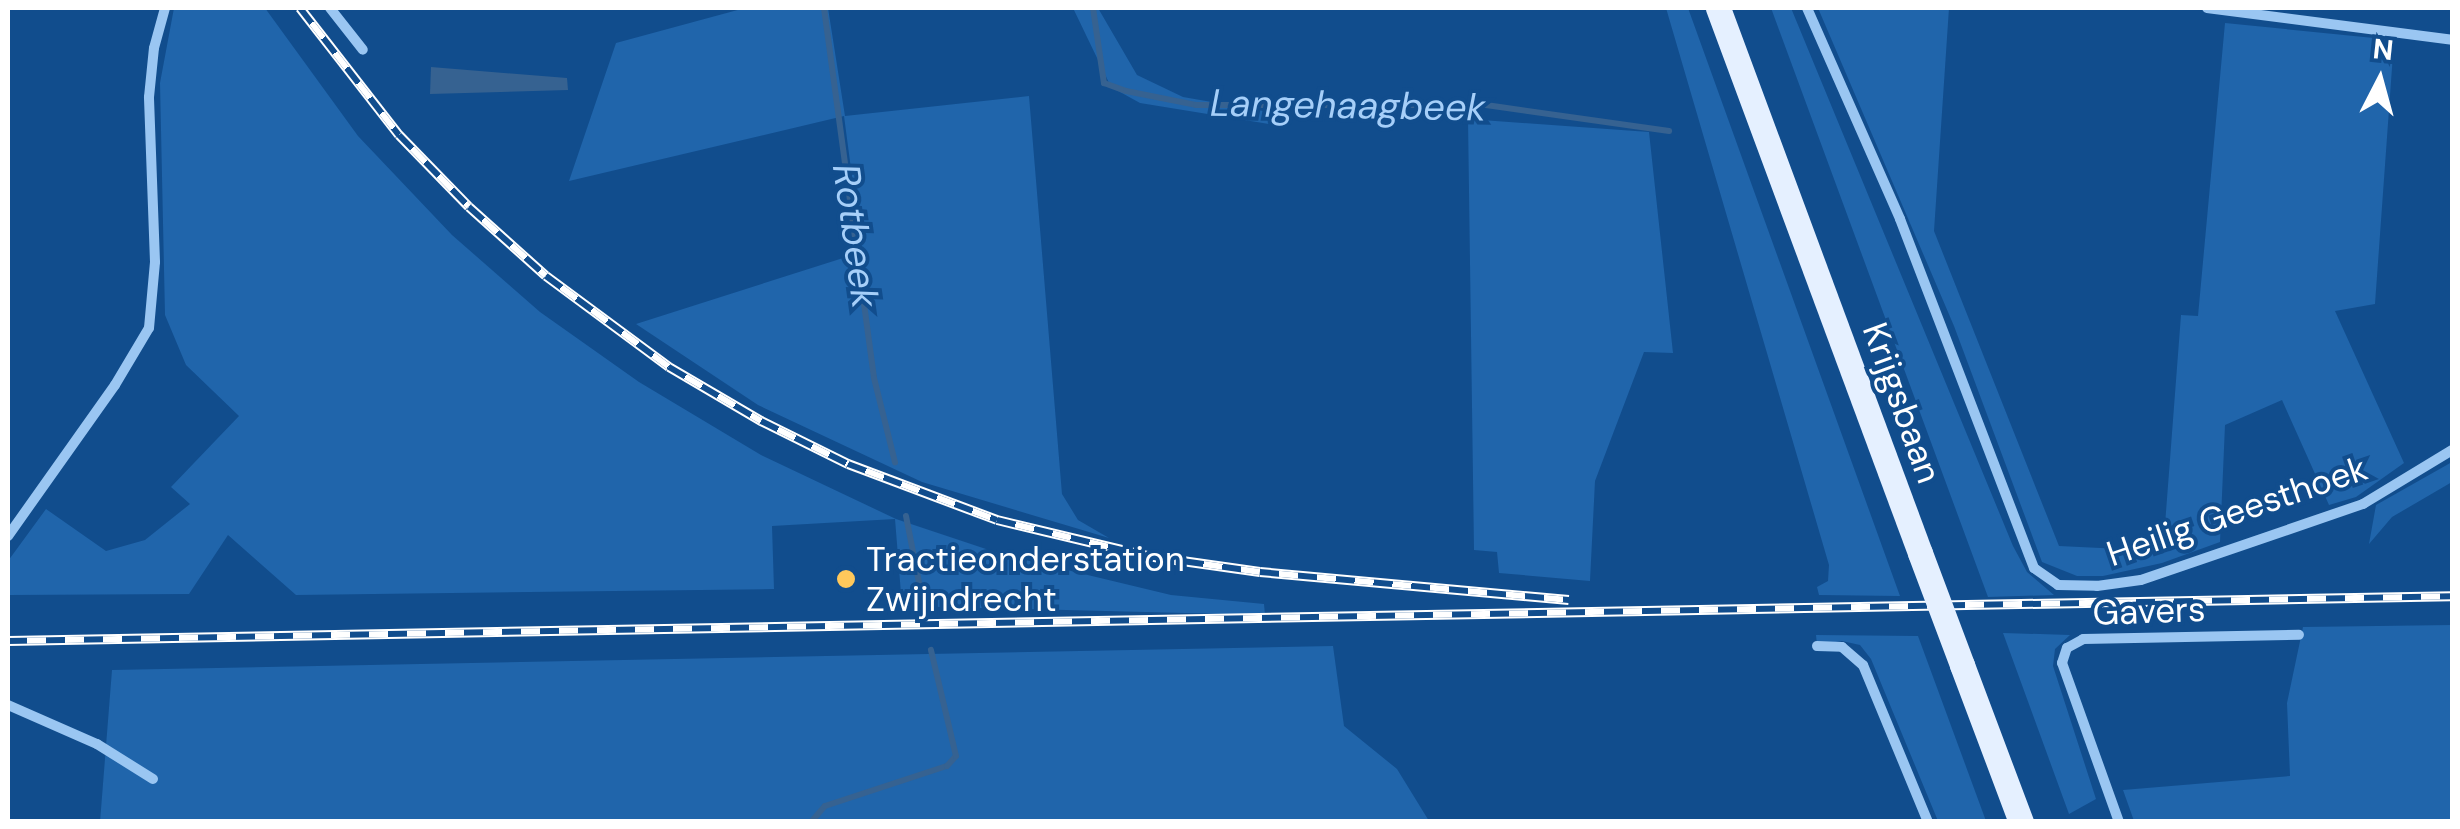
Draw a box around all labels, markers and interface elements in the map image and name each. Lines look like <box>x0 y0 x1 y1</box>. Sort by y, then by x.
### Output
north arrow <box>2330 30 2430 130</box>
text: N <box>2371 30 2395 69</box>
water label: Langehaagbeek <box>1210 81 1486 131</box>
water label: Rotbeek <box>822 161 888 311</box>
street label: Krijgsbaan <box>1854 317 1950 489</box>
street label: Heilig Geesthoek <box>2101 447 2373 575</box>
place label: Tractieonderstation Zwijndrecht <box>866 538 1185 620</box>
marker: Tractieonderstation Zwijndrecht <box>835 568 857 590</box>
street label: Gavers <box>2092 588 2206 634</box>

